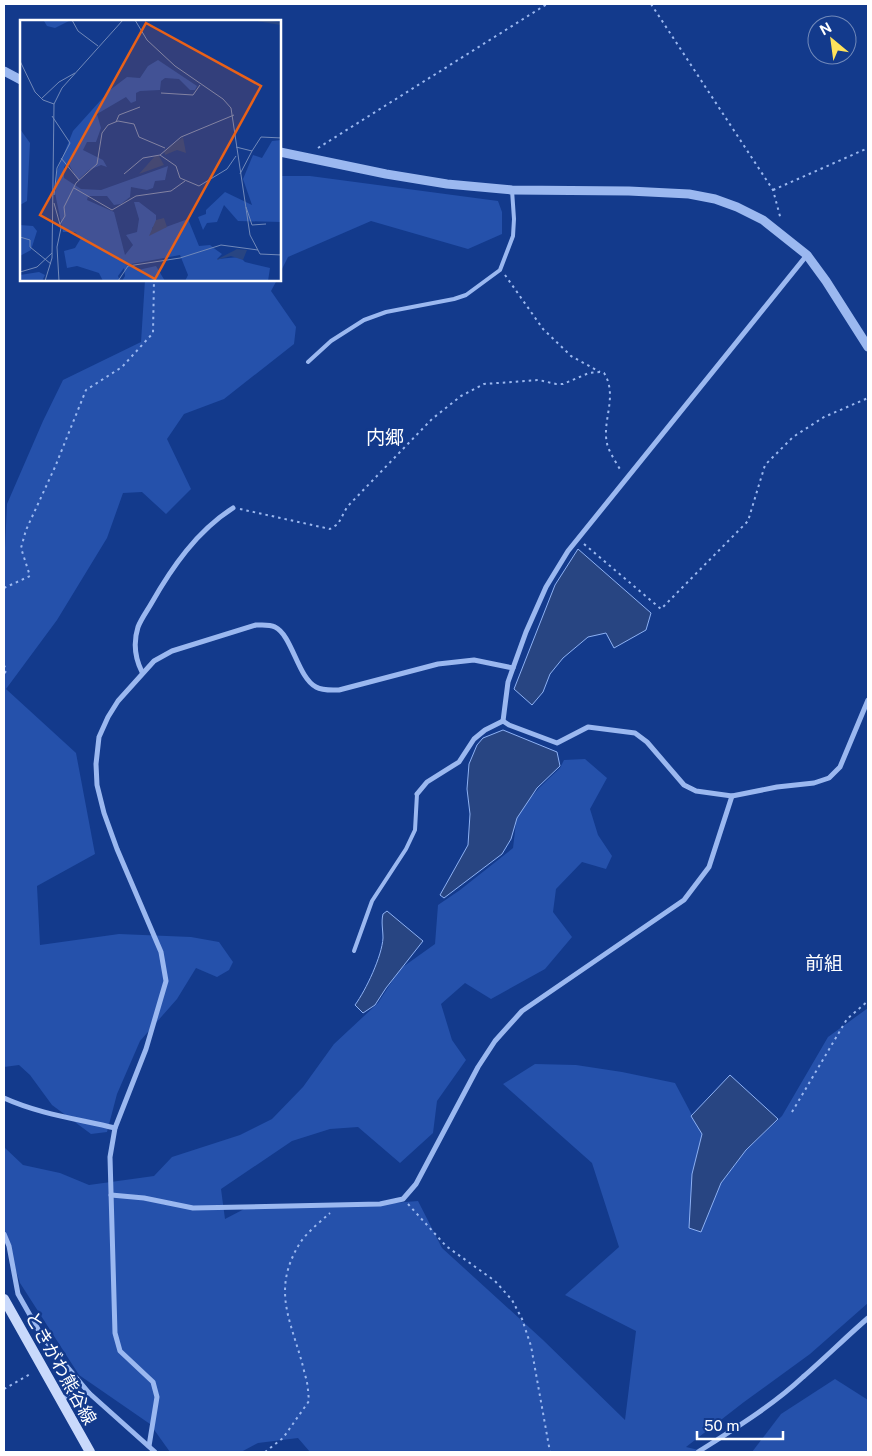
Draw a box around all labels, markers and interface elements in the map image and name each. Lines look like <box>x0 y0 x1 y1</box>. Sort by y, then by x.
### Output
north arrow <box>807 15 857 65</box>
text: N <box>817 19 834 38</box>
inset map <box>20 20 281 281</box>
district label: 内郷 <box>366 426 404 448</box>
district label: 前組 <box>805 952 843 974</box>
street label: ときがわ熊谷線 <box>21 1308 101 1428</box>
scale bar <box>697 1408 783 1440</box>
text: 50 m <box>704 1417 739 1434</box>

